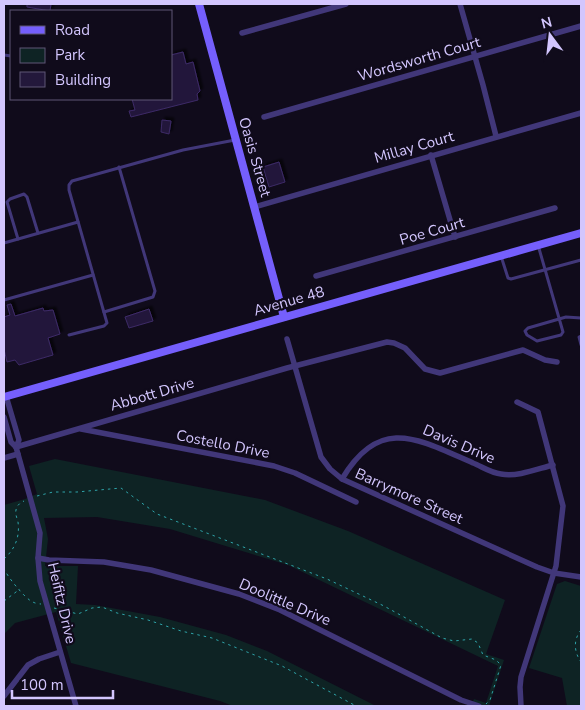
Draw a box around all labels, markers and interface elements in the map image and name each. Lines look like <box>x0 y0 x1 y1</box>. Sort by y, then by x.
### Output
legend <box>10 10 172 100</box>
north arrow <box>525 10 575 60</box>
text: N <box>539 12 554 33</box>
text: Road <box>55 20 90 40</box>
street label: Wordsworth Court <box>355 32 483 86</box>
text: Park <box>55 45 85 65</box>
text: Building <box>55 70 111 90</box>
street label: Oasis Street <box>234 115 276 200</box>
street label: Millay Court <box>372 126 457 168</box>
street label: Poe Court <box>397 212 468 250</box>
street label: Avenue 48 <box>251 281 327 321</box>
street label: Abbott Drive <box>108 372 196 416</box>
street label: Davis Drive <box>420 420 498 468</box>
street label: Costello Drive <box>175 425 271 463</box>
street label: Barrymore Street <box>352 463 467 529</box>
street label: Heifitz Drive <box>43 560 81 646</box>
street label: Doolittle Drive <box>236 574 334 630</box>
scale bar <box>12 668 114 700</box>
text: 100 m <box>20 675 64 695</box>

